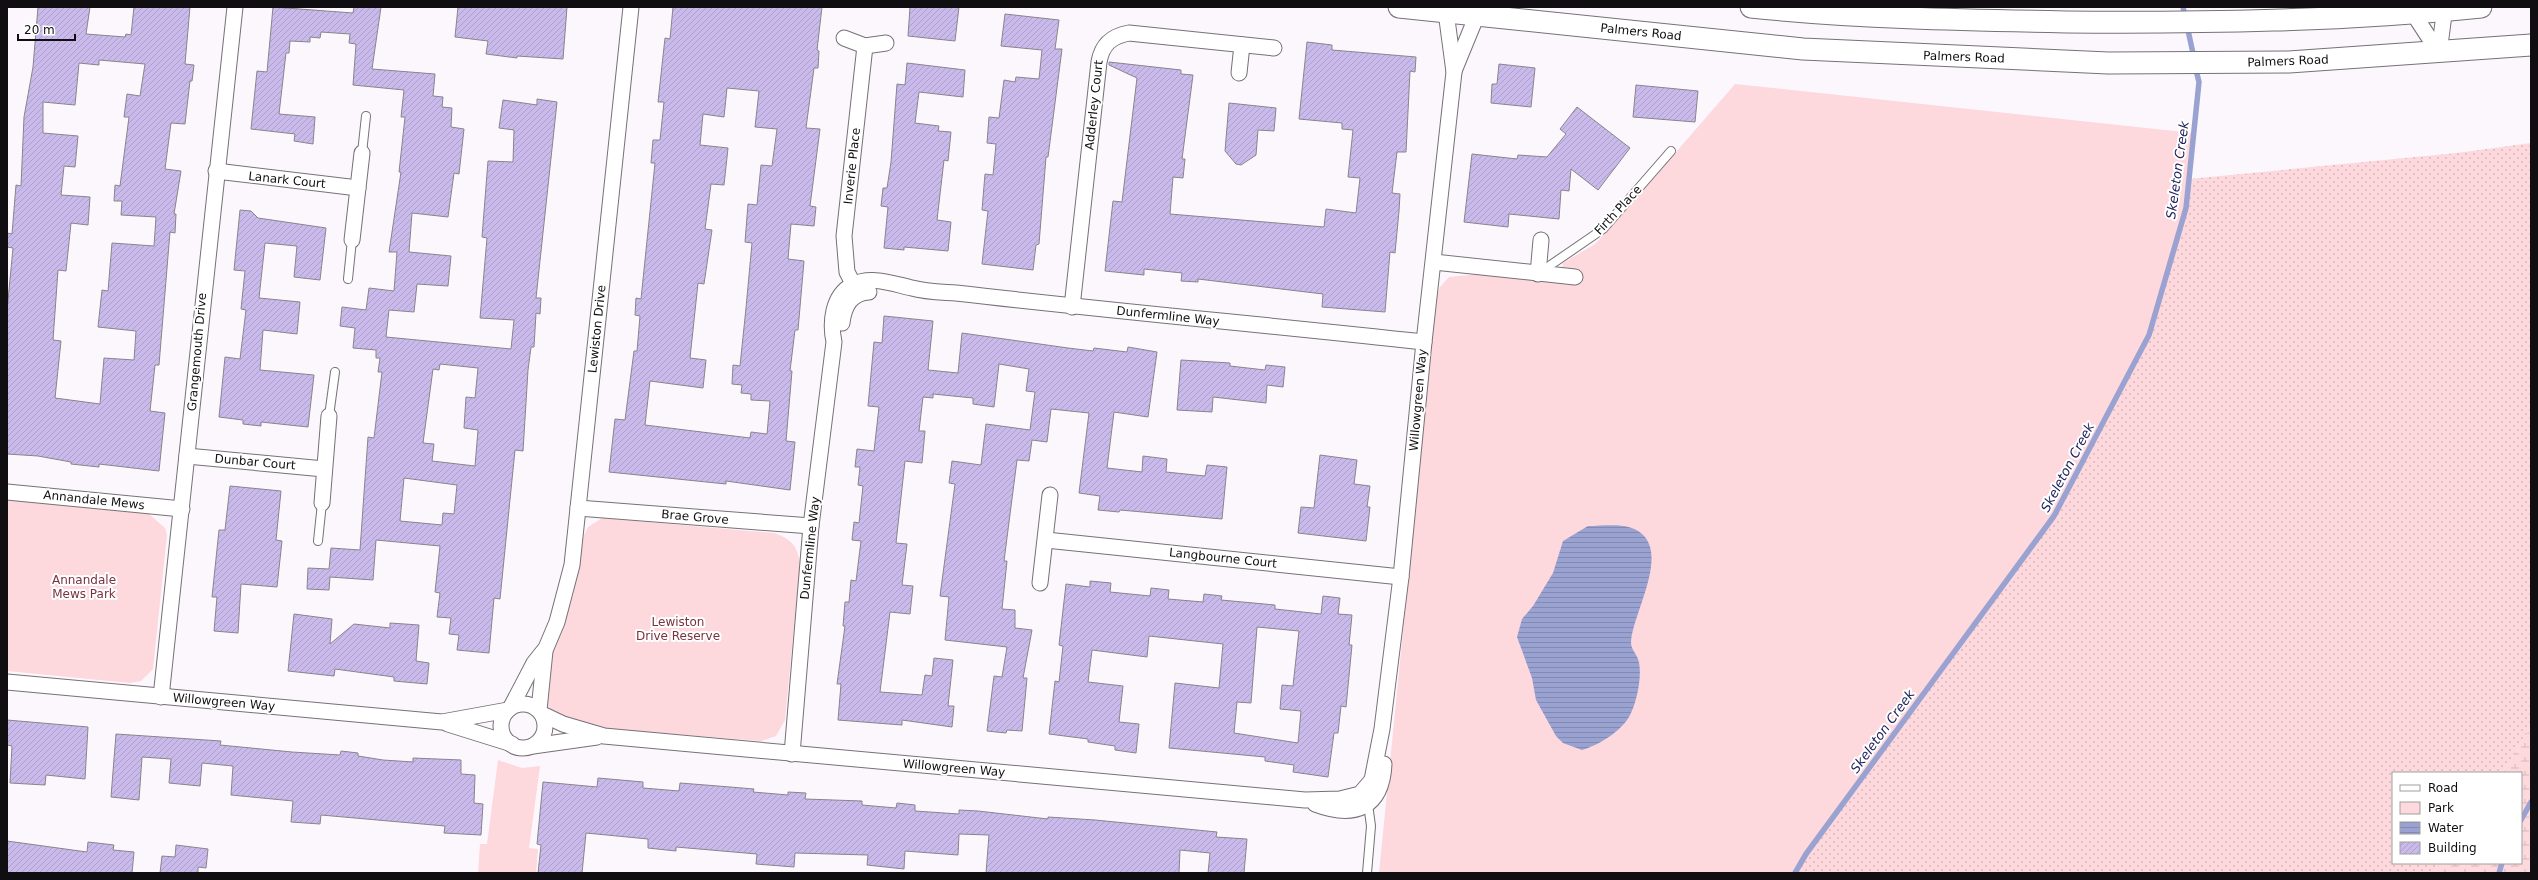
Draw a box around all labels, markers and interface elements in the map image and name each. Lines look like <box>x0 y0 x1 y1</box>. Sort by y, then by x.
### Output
scale bar <box>18 16 75 42</box>
street label: Palmers Road <box>1600 21 1682 43</box>
text: 20 m <box>24 23 55 37</box>
street label: Palmers Road <box>1923 49 2005 65</box>
street label: Palmers Road <box>2247 53 2329 69</box>
street label: Adderley Court <box>1082 59 1106 151</box>
water label: Skeleton Creek <box>2163 120 2192 220</box>
street label: Inverie Place <box>841 127 863 205</box>
street label: Lanark Court <box>248 169 327 191</box>
street label: Firth Place <box>1592 182 1644 238</box>
street label: Lewiston Drive <box>585 284 609 374</box>
street label: Grangemouth Drive <box>185 292 209 412</box>
street label: Dunfermline Way <box>1116 304 1220 328</box>
street label: Willowgreen Way <box>1407 348 1429 452</box>
water label: Skeleton Creek <box>2038 420 2097 514</box>
street label: Dunbar Court <box>214 451 296 473</box>
street label: Annandale Mews <box>43 488 145 512</box>
street label: Dunfermline Way <box>798 496 822 600</box>
street label: Brae Grove <box>661 507 729 527</box>
street label: Langbourne Court <box>1168 545 1278 571</box>
park label: Annandale Mews Park <box>52 573 116 601</box>
park label: Lewiston Drive Reserve <box>636 615 720 643</box>
water label: Skeleton Creek <box>1847 687 1918 776</box>
street label: Willowgreen Way <box>172 691 276 713</box>
street label: Willowgreen Way <box>902 757 1006 779</box>
legend <box>2392 772 2522 864</box>
text: Road <box>2428 781 2458 795</box>
text: Park <box>2428 801 2454 815</box>
text: Water <box>2428 821 2464 835</box>
text: Building <box>2428 841 2477 855</box>

